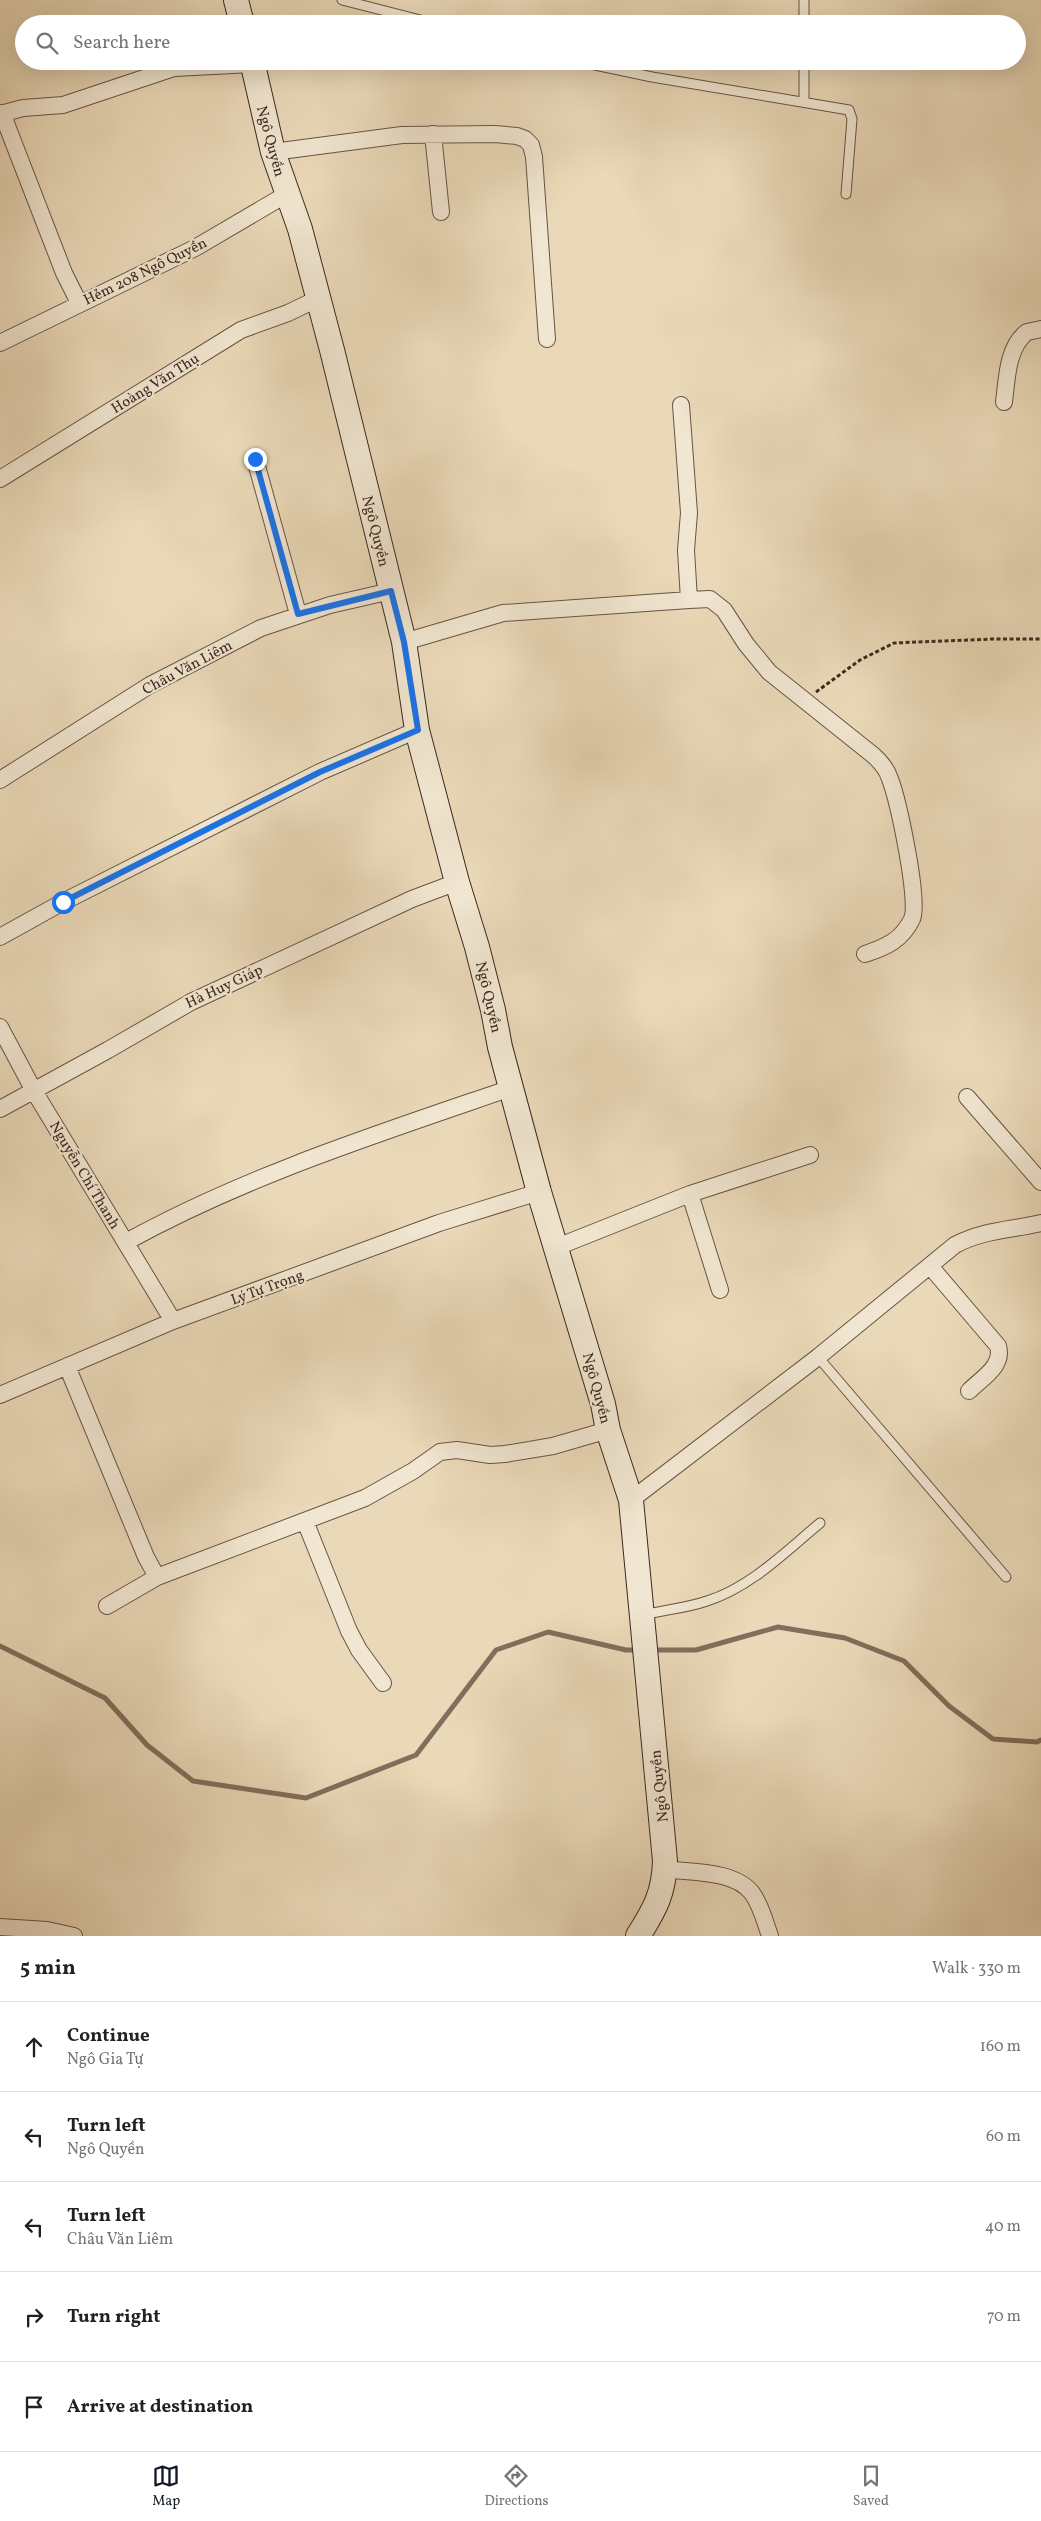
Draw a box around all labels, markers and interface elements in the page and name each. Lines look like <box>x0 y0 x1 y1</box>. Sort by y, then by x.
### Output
search box <box>15 15 1026 70</box>
icon: search <box>33 29 61 57</box>
text: Search here <box>73 30 170 56</box>
street label: Ngô Quyền <box>250 104 289 179</box>
street label: Hẻm 208 Ngô Quyền <box>80 233 211 311</box>
street label: Hoàng Văn Thụ <box>108 349 204 420</box>
route end <box>244 448 267 471</box>
street label: Ngô Quyền <box>356 494 394 569</box>
street label: Châu Văn Liêm <box>139 636 237 701</box>
route start <box>52 891 75 914</box>
street label: Hà Huy Giáp <box>182 960 267 1014</box>
street label: Ngô Quyền <box>469 960 506 1035</box>
street label: Nguyễn Chí Thanh <box>43 1118 124 1234</box>
street label: Lý Tự Trọng <box>228 1265 307 1311</box>
street label: Ngô Quyền <box>576 1351 615 1426</box>
street label: Ngô Quyền <box>646 1749 675 1823</box>
text: 5 min <box>20 1954 76 1983</box>
text: Walk · 330 m <box>932 1958 1021 1980</box>
text: Continue <box>67 2023 150 2049</box>
icon: ahead <box>20 2033 48 2061</box>
text: 160 m <box>980 2036 1021 2058</box>
text: Ngô Gia Tự <box>67 2049 144 2071</box>
text: Turn left <box>67 2113 146 2139</box>
icon: left <box>20 2123 48 2151</box>
text: 60 m <box>986 2126 1021 2148</box>
text: Ngô Quyền <box>67 2139 145 2161</box>
text: Turn left <box>67 2203 146 2229</box>
icon: left <box>20 2213 48 2241</box>
text: 40 m <box>985 2216 1021 2238</box>
text: Châu Văn Liêm <box>67 2229 173 2251</box>
icon: right <box>20 2303 48 2331</box>
text: Turn right <box>67 2304 160 2330</box>
text: 70 m <box>987 2306 1021 2328</box>
icon: arrive <box>20 2393 48 2421</box>
text: Arrive at destination <box>67 2394 253 2420</box>
tab: Map <box>152 2462 180 2511</box>
tab: Directions <box>484 2462 549 2511</box>
tab: Saved <box>853 2462 889 2511</box>

